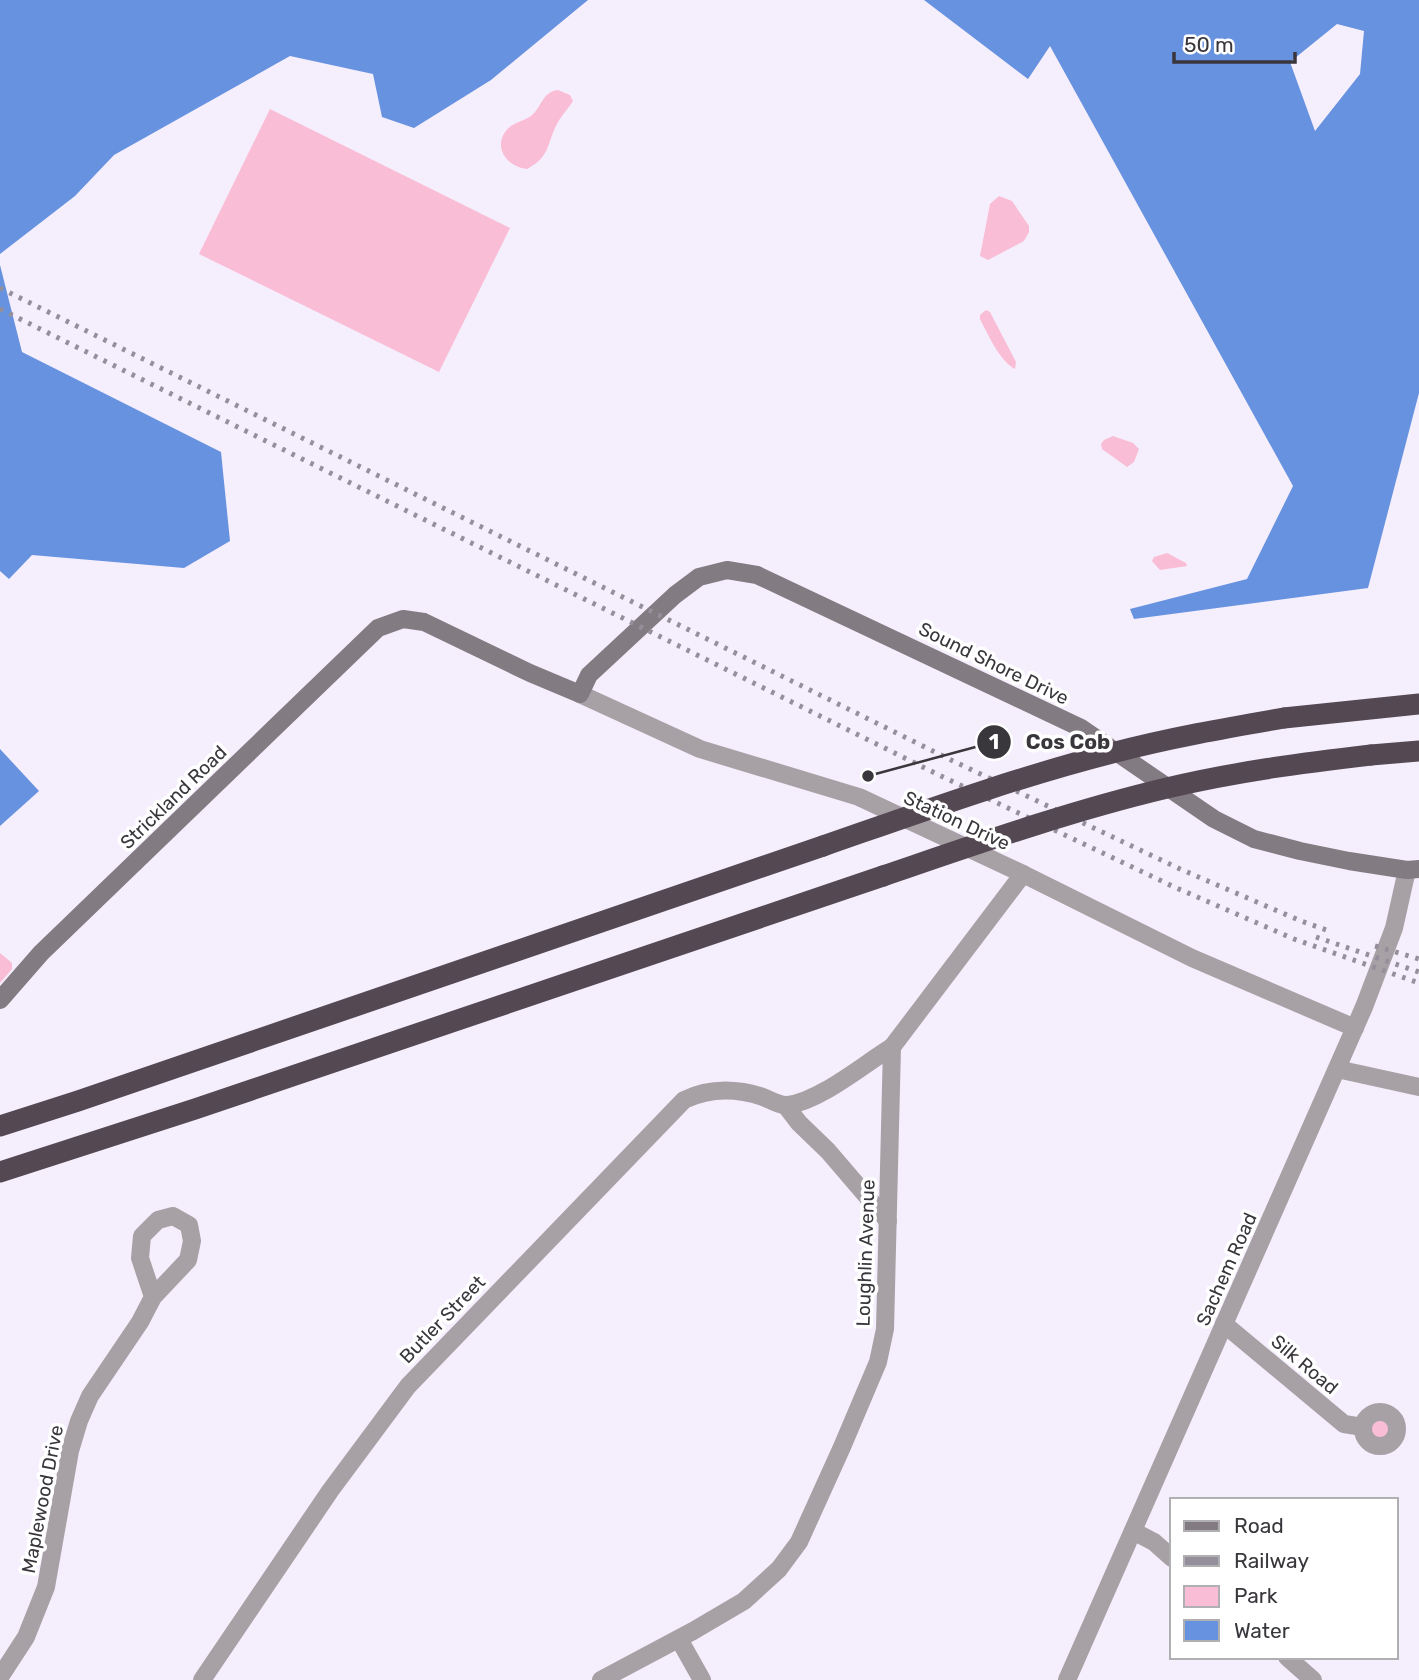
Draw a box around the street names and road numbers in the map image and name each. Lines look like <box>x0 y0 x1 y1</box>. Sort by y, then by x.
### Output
street label: Sound Shore Drive <box>915 617 1073 710</box>
street label: Strickland Road <box>115 741 231 854</box>
street label: Station Drive <box>900 786 1014 855</box>
street label: Loughlin Avenue <box>851 1179 880 1327</box>
street label: Sachem Road <box>1191 1209 1262 1329</box>
street label: Butler Street <box>395 1270 490 1368</box>
street label: Silk Road <box>1267 1330 1343 1399</box>
street label: Maplewood Drive <box>17 1423 68 1575</box>

